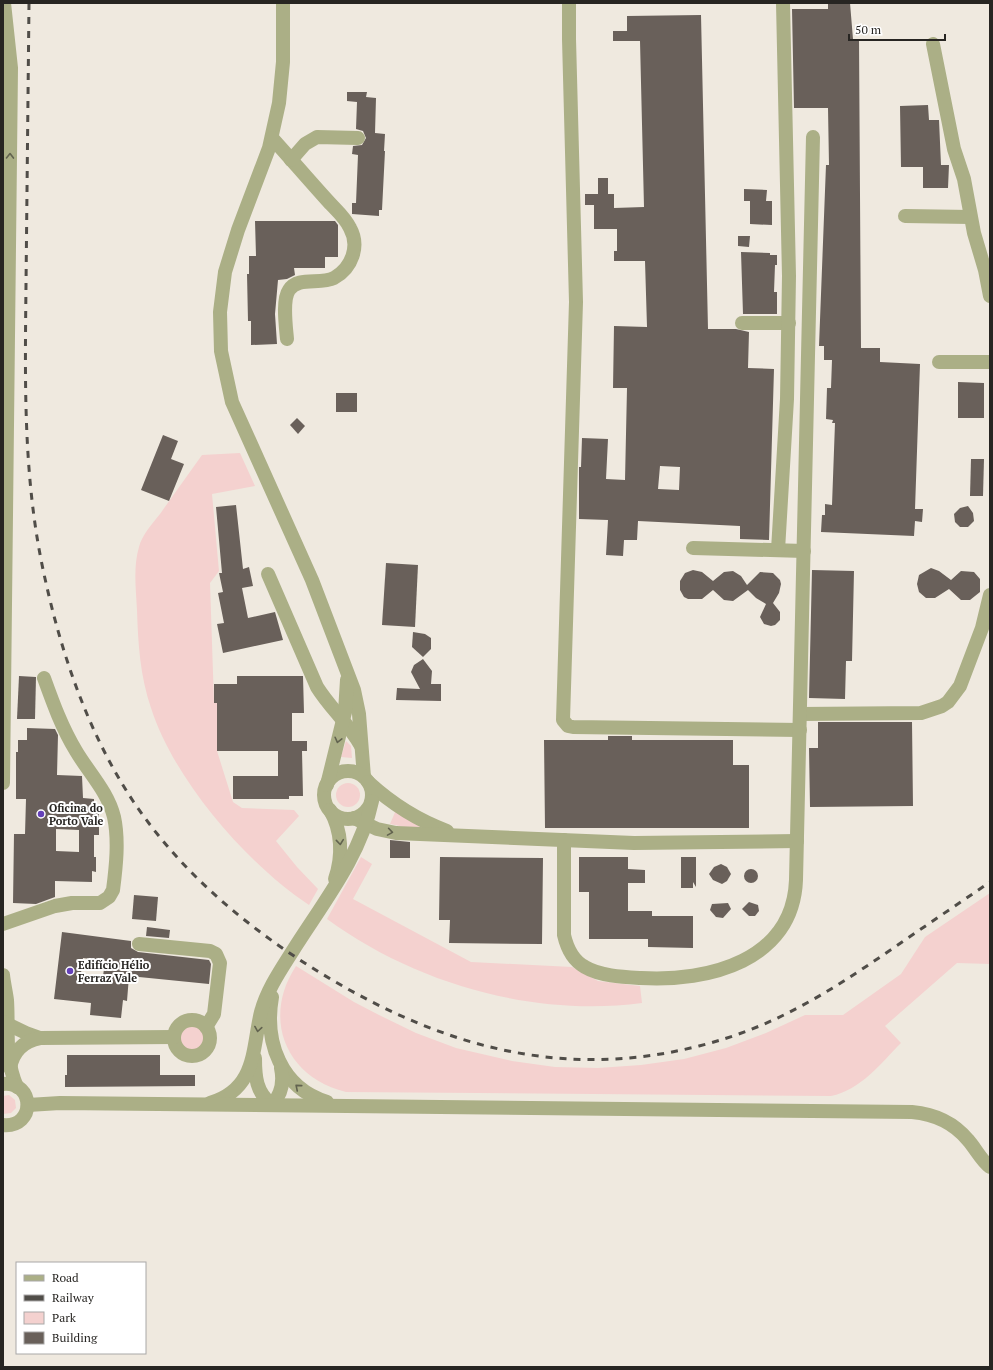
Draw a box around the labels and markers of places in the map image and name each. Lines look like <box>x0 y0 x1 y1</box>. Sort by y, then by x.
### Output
place label: Oficina do Porto Vale <box>49 801 104 828</box>
marker: Oficina do Porto Vale <box>36 809 46 819</box>
place label: Edifício Hélio Ferraz Vale <box>78 958 150 985</box>
marker: Edifício Hélio Ferraz Vale <box>65 966 75 976</box>

